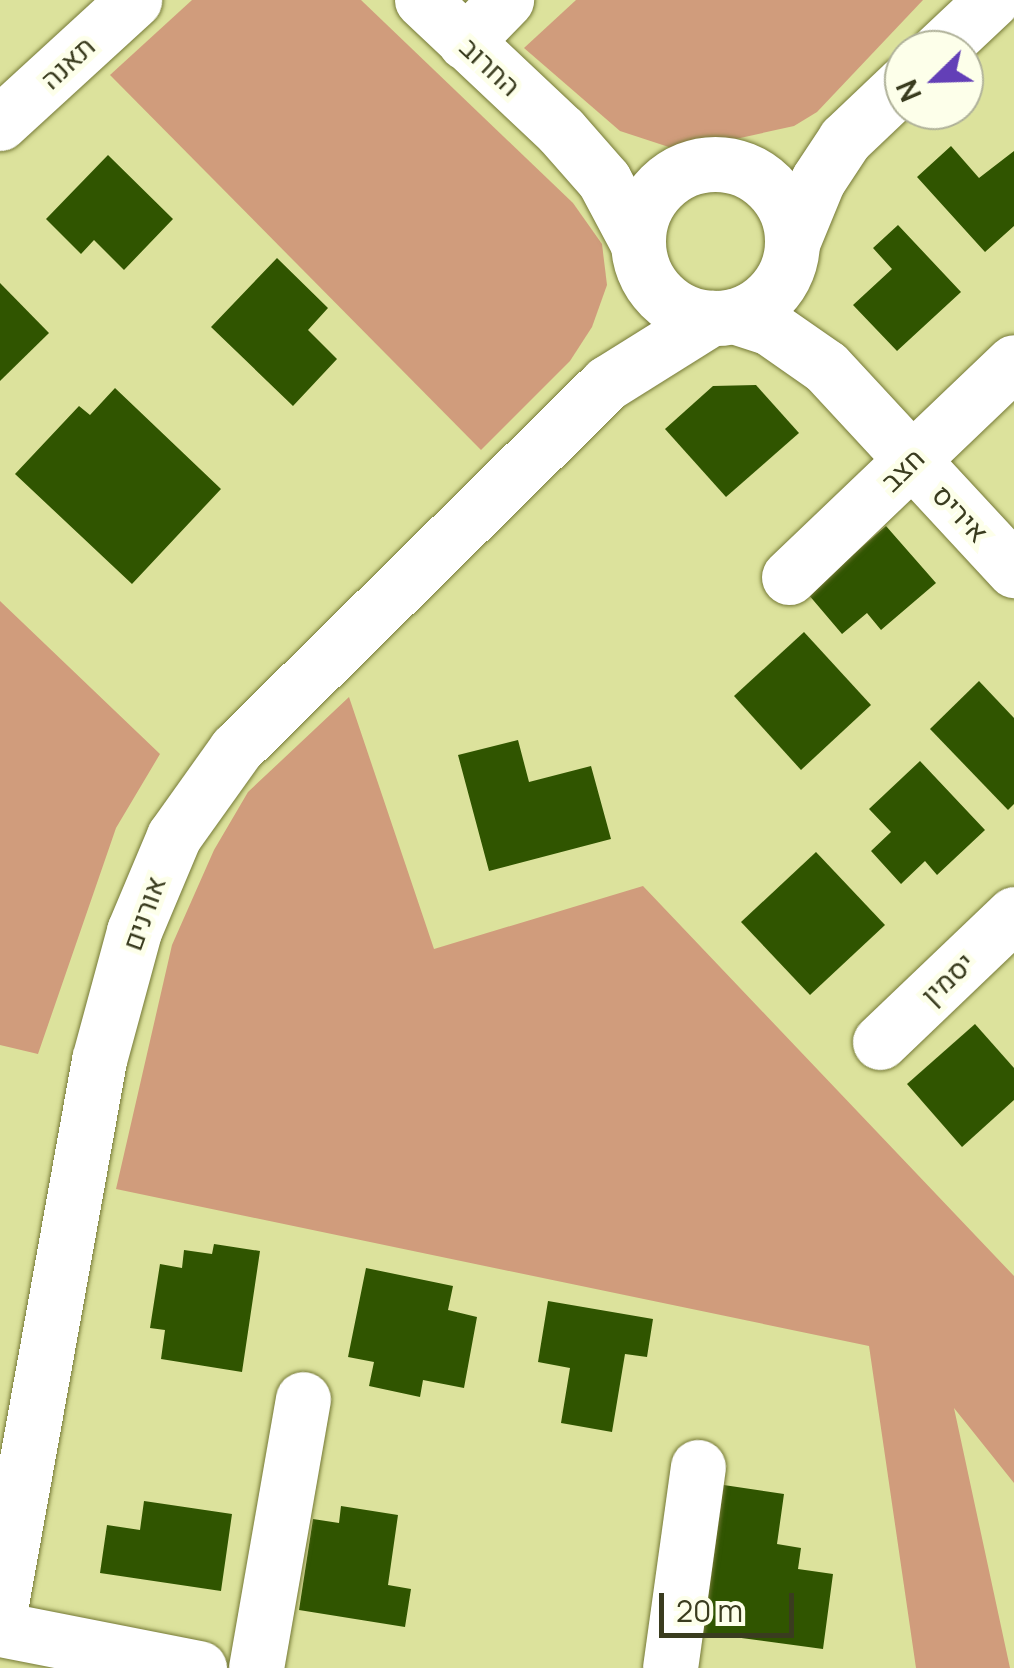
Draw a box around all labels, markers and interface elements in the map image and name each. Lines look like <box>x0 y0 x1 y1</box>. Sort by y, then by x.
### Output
street label: תאנה <box>33 29 101 95</box>
street label: החרוב <box>454 30 528 102</box>
north arrow <box>884 30 984 130</box>
text: N <box>887 74 930 108</box>
street label: חצב <box>873 441 931 497</box>
street label: איריס <box>926 477 996 549</box>
street label: אורנים <box>114 871 172 955</box>
street label: יסמין <box>914 945 980 1011</box>
scale bar <box>664 1573 799 1635</box>
text: 20 m <box>676 1590 743 1631</box>

